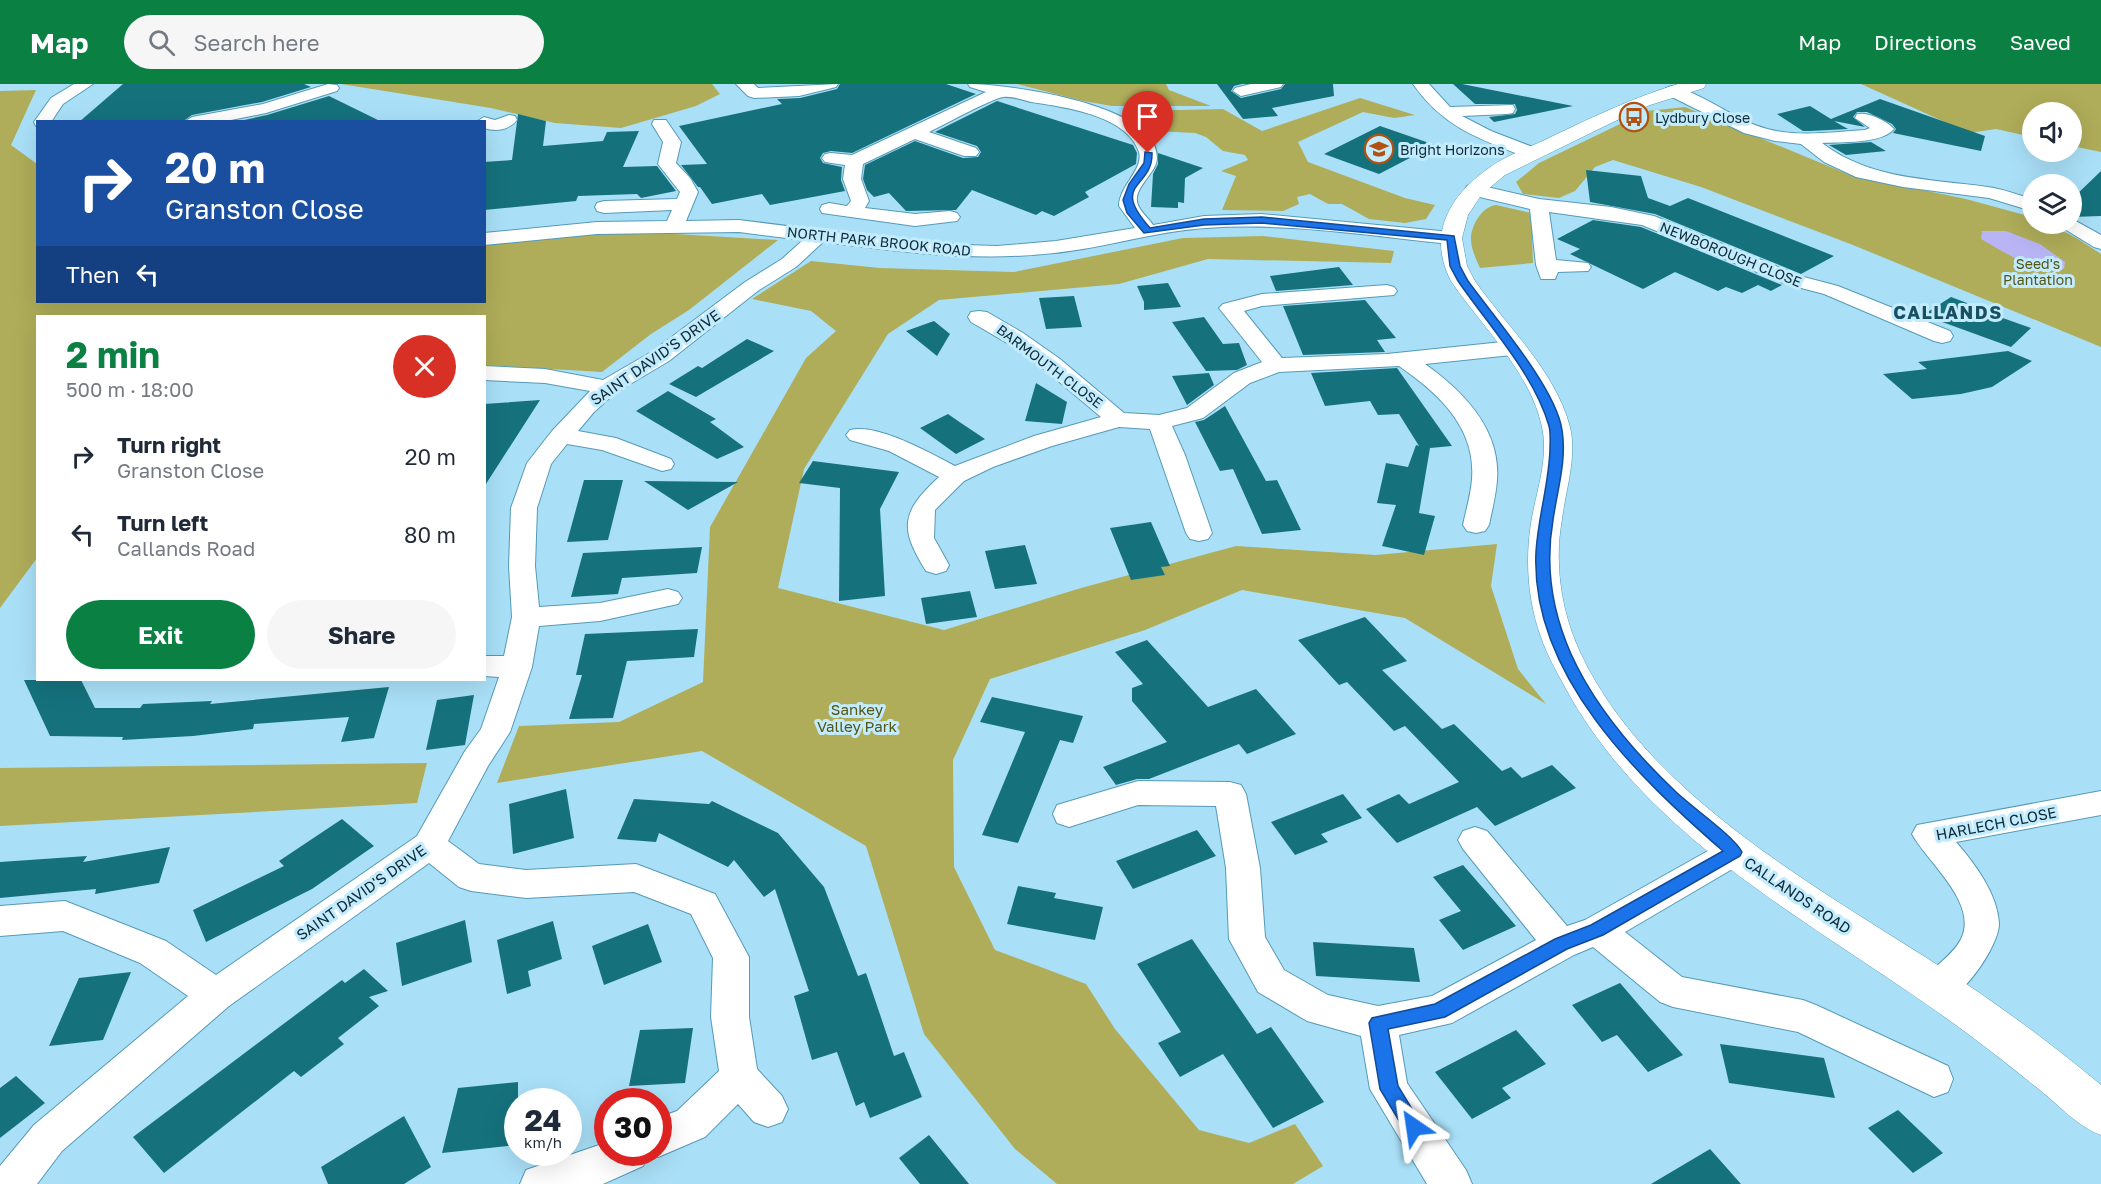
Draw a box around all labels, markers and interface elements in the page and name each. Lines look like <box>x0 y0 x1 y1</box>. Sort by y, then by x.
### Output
search box <box>124 15 544 69</box>
text: Map <box>30 26 88 59</box>
icon: search <box>145 26 178 59</box>
text: Search here <box>193 29 319 56</box>
text: Map <box>1798 29 1841 55</box>
text: Directions <box>1874 29 1977 55</box>
text: Saved <box>2010 29 2071 55</box>
pin <box>1122 91 1173 153</box>
icon: arrive <box>1131 100 1164 133</box>
bus stop icon: Lydbury Close <box>1618 101 1650 133</box>
map controls <box>2022 102 2082 234</box>
button: sound <box>2022 102 2082 162</box>
place label: Lydbury Close <box>1655 109 1750 126</box>
school or university icon: Bright Horizons <box>1363 133 1395 165</box>
place label: Bright Horizons <box>1400 141 1505 158</box>
text: 20 m <box>165 142 265 192</box>
icon: right <box>66 144 144 222</box>
button: layers <box>2022 174 2082 234</box>
text: Granston Close <box>165 193 364 225</box>
street label: NEWBOROUGH CLOSE <box>1658 218 1804 290</box>
street label: NORTH PARK BROOK ROAD <box>786 223 972 259</box>
park label: Seed's Plantation <box>2003 255 2073 288</box>
icon: left <box>131 258 164 291</box>
text: Then <box>66 261 119 288</box>
district label: CALLANDS <box>1893 301 2003 323</box>
street label: SAINT DAVID'S DRIVE <box>587 305 723 409</box>
street label: BARMOUTH CLOSE <box>994 321 1106 411</box>
text: 2 min <box>66 333 160 376</box>
button: close <box>393 335 456 398</box>
text: 500 m · 18:00 <box>66 377 194 401</box>
text: Turn right <box>117 431 221 458</box>
icon: right <box>66 440 99 473</box>
text: 20 m <box>405 443 456 470</box>
text: Granston Close <box>117 458 264 482</box>
text: Turn left <box>117 509 208 536</box>
icon: left <box>66 518 99 551</box>
text: 80 m <box>404 521 456 548</box>
text: Callands Road <box>117 536 255 560</box>
button: Exit <box>66 600 255 669</box>
button: Share <box>267 600 456 669</box>
park label: Sankey Valley Park <box>817 700 898 735</box>
street label: HARLECH CLOSE <box>1934 802 2058 844</box>
street label: SAINT DAVID'S DRIVE <box>293 840 429 944</box>
street label: CALLANDS ROAD <box>1741 853 1855 937</box>
speed limit sign: 30 <box>594 1088 672 1166</box>
position arrow <box>1382 1095 1446 1159</box>
text: 24 <box>524 1102 562 1138</box>
text: km/h <box>524 1133 562 1151</box>

